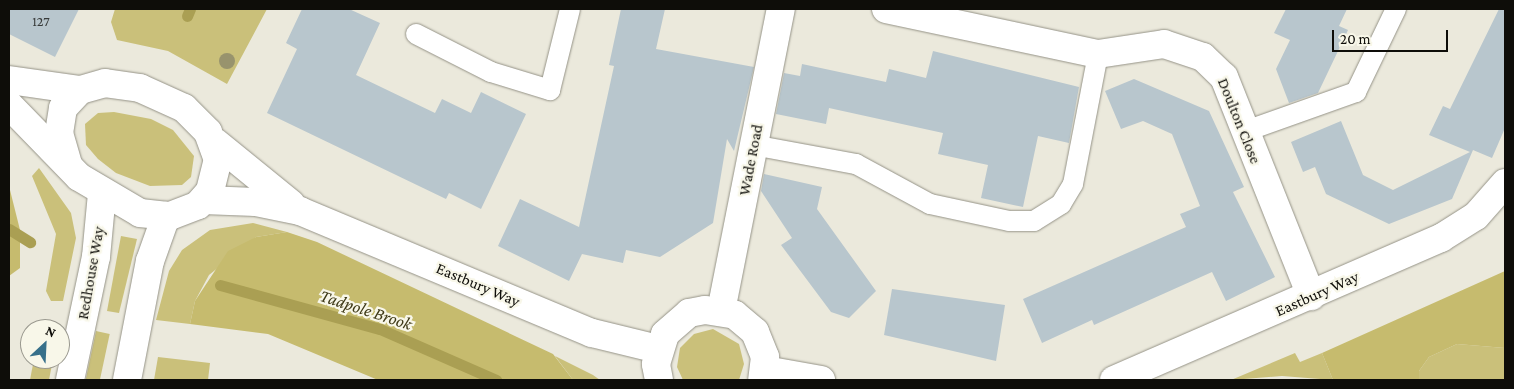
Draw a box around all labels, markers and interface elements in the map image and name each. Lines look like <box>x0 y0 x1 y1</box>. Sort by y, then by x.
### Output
house number: 127 <box>32 13 50 29</box>
scale bar <box>1334 20 1450 52</box>
text: 20 m <box>1340 31 1371 47</box>
street label: Doulton Close <box>1213 75 1265 167</box>
street label: Wade Road <box>735 123 767 197</box>
street label: Redhouse Way <box>73 225 109 321</box>
street label: Eastbury Way <box>433 259 523 311</box>
street label: Eastbury Way <box>1272 267 1362 321</box>
water label: Tadpole Brook <box>317 285 415 335</box>
north arrow <box>20 319 70 369</box>
text: N <box>43 322 59 341</box>

